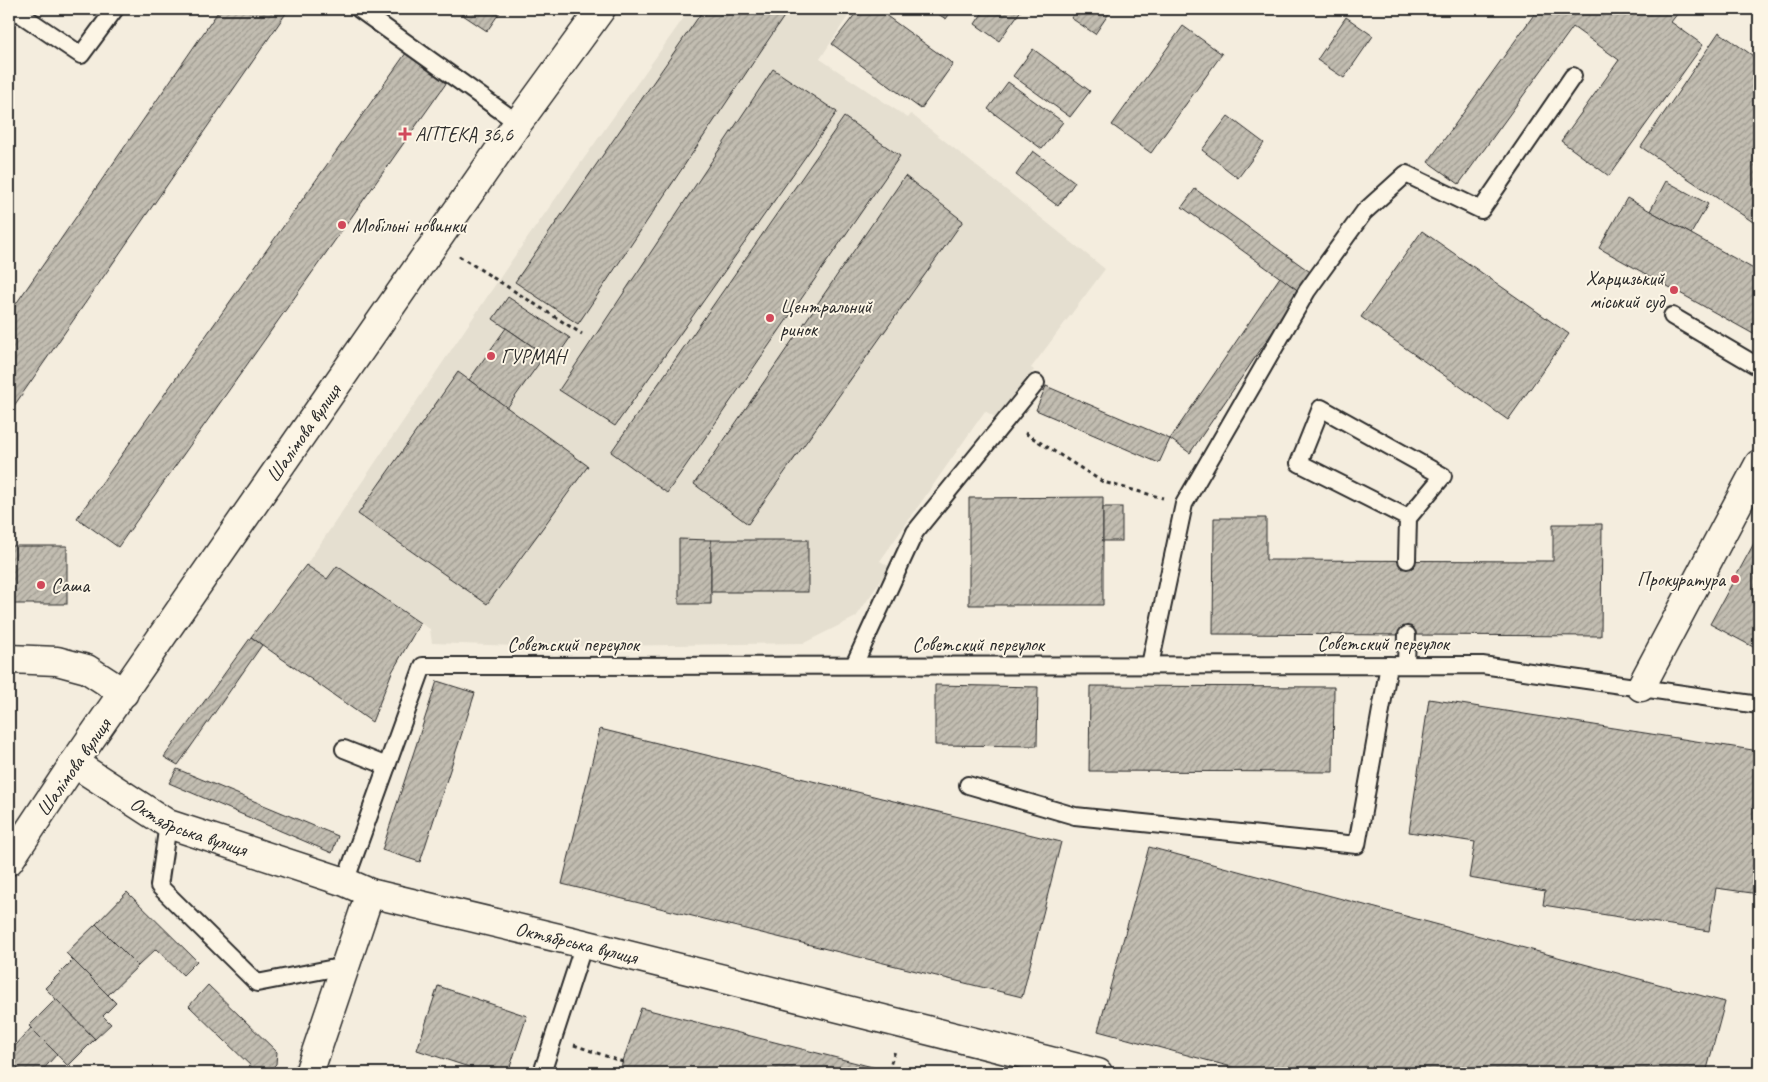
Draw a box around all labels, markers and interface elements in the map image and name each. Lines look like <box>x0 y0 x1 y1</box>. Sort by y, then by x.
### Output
place label: АПТЕКА 36,6 <box>415 122 514 147</box>
marker: АПТЕКА 36,6 <box>399 128 411 140</box>
place label: Мобільні новинки <box>352 213 467 238</box>
marker: Мобільні новинки <box>336 219 348 231</box>
place label: Харцизький міський суд <box>1586 266 1666 314</box>
marker: Харцизький міський суд <box>1668 284 1680 296</box>
place label: Центральний ринок <box>780 294 873 342</box>
marker: Центральний ринок <box>764 312 776 324</box>
place label: ГУРМАН <box>501 344 569 369</box>
marker: ГУРМАН <box>485 350 497 362</box>
street label: Шалімова вулиця <box>261 378 347 487</box>
place label: Прокуратура <box>1637 567 1727 592</box>
place label: Саша <box>51 573 91 598</box>
marker: Прокуратура <box>1729 573 1741 585</box>
marker: Саша <box>35 579 47 591</box>
street label: Советский переулок <box>1317 631 1450 656</box>
street label: Советский переулок <box>507 632 640 657</box>
street label: Советский переулок <box>912 632 1045 657</box>
street label: Шалімова вулиця <box>31 712 117 821</box>
street label: Октябрська вулиця <box>125 791 252 863</box>
street label: Октябрська вулиця <box>513 916 642 970</box>

